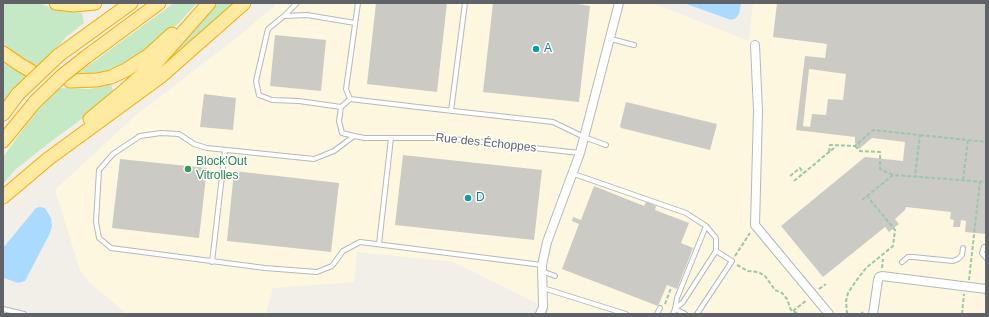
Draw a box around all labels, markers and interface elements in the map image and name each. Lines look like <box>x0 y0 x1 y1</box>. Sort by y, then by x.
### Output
place label: A <box>544 42 552 56</box>
marker: A <box>531 44 541 54</box>
street label: Rue des Échoppes <box>435 131 537 155</box>
place label: Block'Out Vitrolles <box>196 155 247 183</box>
marker: Block'Out Vitrolles <box>183 164 193 174</box>
place label: D <box>476 191 485 205</box>
marker: D <box>463 193 473 203</box>

